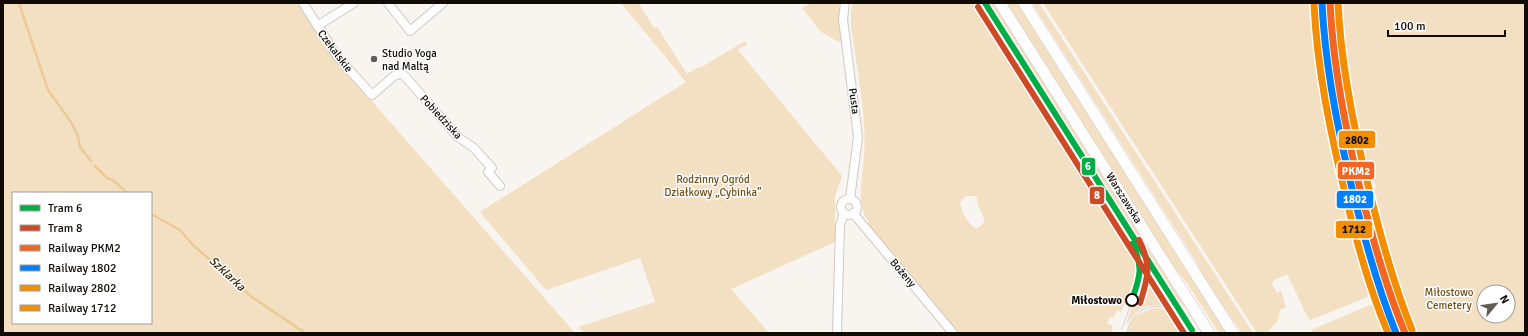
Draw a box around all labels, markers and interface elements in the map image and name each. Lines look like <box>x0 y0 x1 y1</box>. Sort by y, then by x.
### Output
scale bar <box>1388 12 1505 38</box>
text: 100 m <box>1394 19 1426 34</box>
street label: Czekalskie <box>315 27 355 75</box>
place label: Studio Yoga nad Maltą <box>382 47 437 73</box>
marker: Studio Yoga nad Maltą <box>369 54 379 64</box>
street label: Pusta <box>846 87 862 115</box>
street label: Pobiedziska <box>417 92 465 142</box>
line badge: 2802 <box>1338 130 1376 149</box>
text: 2802 <box>1345 134 1369 147</box>
line badge: 6 <box>1081 157 1096 176</box>
text: 6 <box>1085 160 1091 173</box>
line badge: PKM2 <box>1337 161 1375 180</box>
text: PKM2 <box>1342 165 1370 178</box>
street label: Warszawska <box>1103 170 1145 226</box>
park label: Rodzinny Ogród Działkowy „Cybinka” <box>664 173 762 199</box>
line badge: 8 <box>1089 186 1105 205</box>
text: 8 <box>1094 189 1100 202</box>
line badge: 1802 <box>1336 190 1374 209</box>
legend <box>12 192 152 324</box>
text: 1802 <box>1343 193 1367 206</box>
text: Tram 6 <box>48 201 82 216</box>
line badge: 1712 <box>1335 220 1373 239</box>
text: Tram 8 <box>48 221 82 236</box>
text: 1712 <box>1342 223 1366 236</box>
text: Railway PKM2 <box>48 241 121 256</box>
water label: Szklarka <box>206 254 249 295</box>
street label: Bożeny <box>887 256 919 291</box>
text: Railway 1802 <box>48 261 117 276</box>
text: Railway 2802 <box>48 281 117 296</box>
north arrow <box>1476 284 1516 324</box>
park label: Miłostowo Cemetery <box>1425 286 1474 312</box>
marker: Miłostowo <box>1125 293 1139 307</box>
text: N <box>1497 293 1512 306</box>
place label: Miłostowo <box>1071 294 1122 307</box>
text: Railway 1712 <box>48 301 117 316</box>

